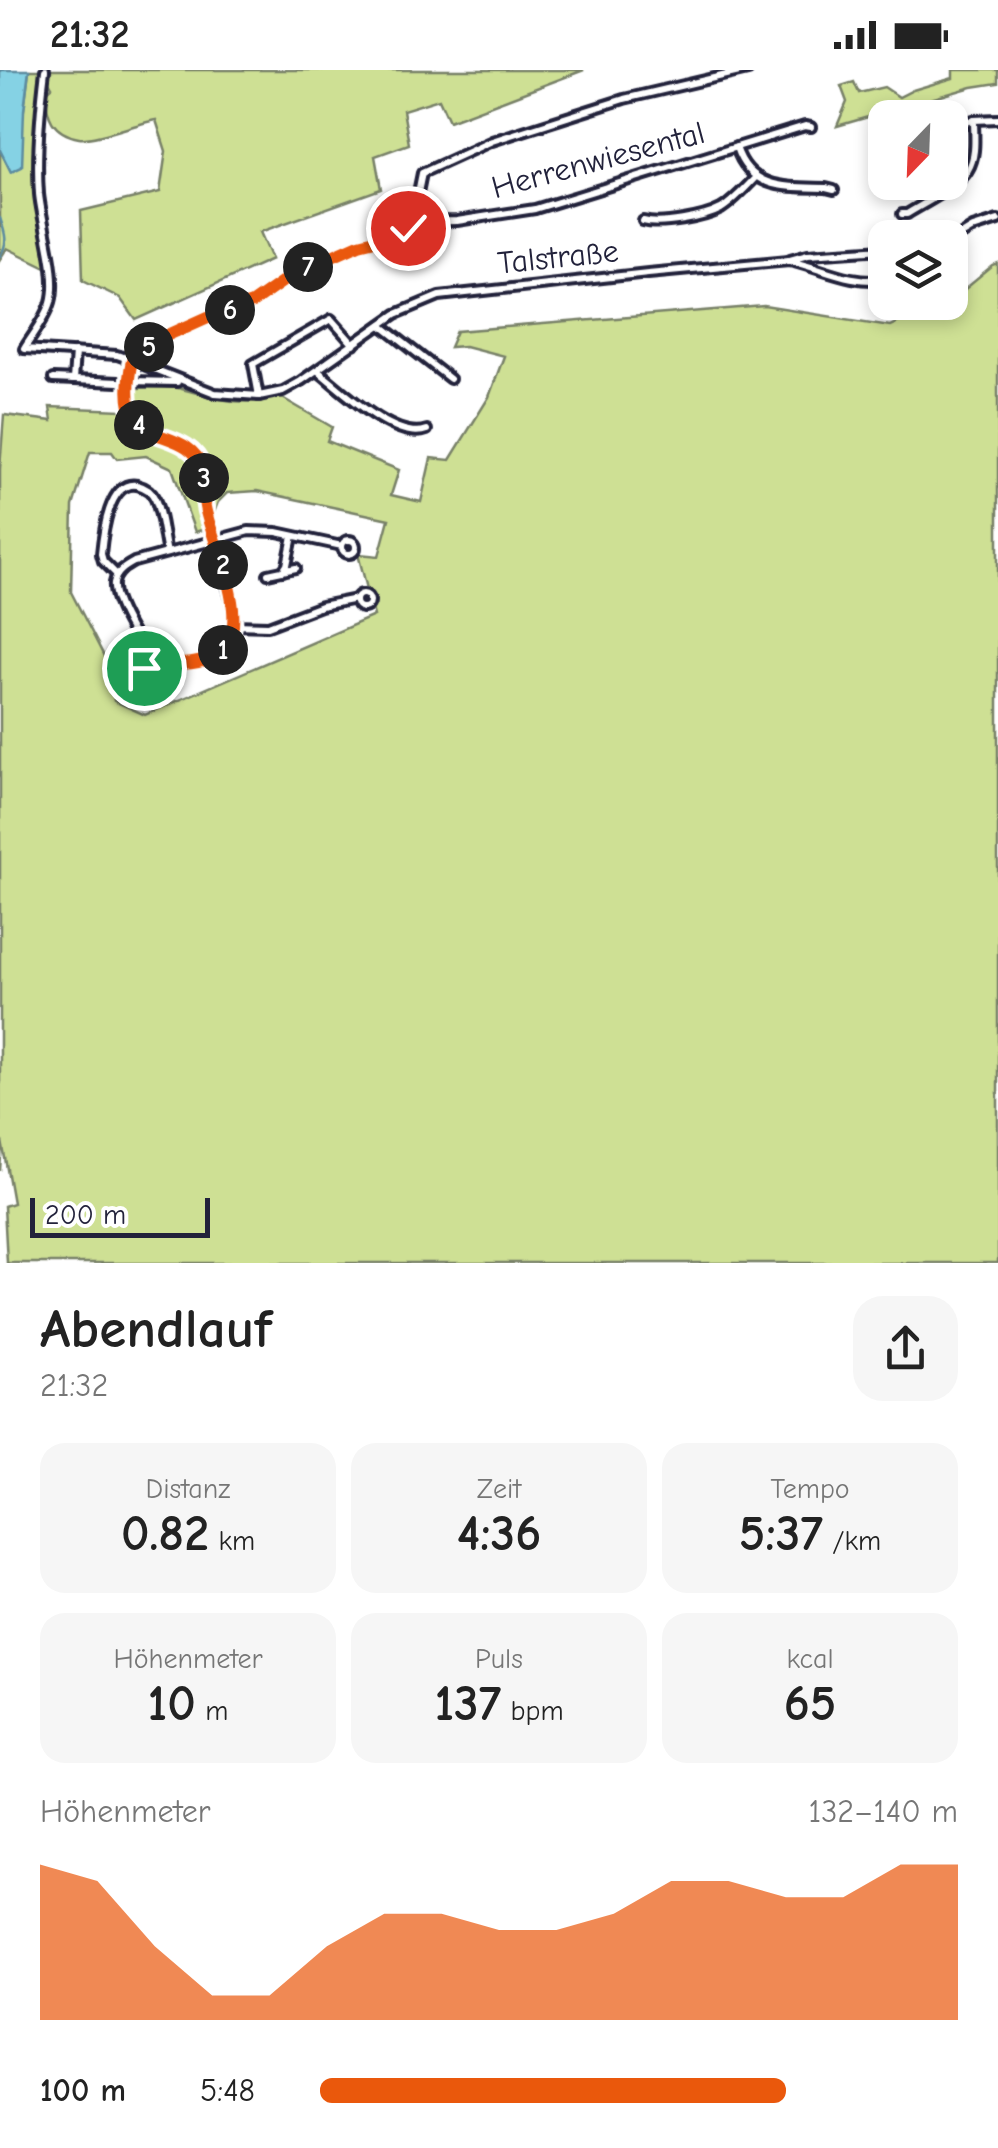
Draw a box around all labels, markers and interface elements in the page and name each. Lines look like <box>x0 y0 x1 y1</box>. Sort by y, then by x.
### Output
text: 21:32 <box>50 13 129 57</box>
north arrow <box>868 100 968 200</box>
map controls <box>868 100 968 320</box>
street label: Herrenwiesental <box>488 114 708 206</box>
pin <box>366 186 451 271</box>
icon: check <box>381 201 436 256</box>
button: layers <box>868 220 968 320</box>
street label: Talstraße <box>496 232 620 282</box>
pin: 7 <box>283 242 333 292</box>
text: 7 <box>302 251 314 283</box>
pin: 6 <box>205 285 255 335</box>
text: 6 <box>223 294 237 326</box>
pin: 5 <box>124 322 174 372</box>
text: 5 <box>142 331 156 363</box>
pin: 4 <box>114 400 164 450</box>
text: 4 <box>132 409 146 441</box>
pin: 3 <box>179 453 229 503</box>
text: 3 <box>197 462 211 494</box>
pin: 2 <box>198 540 248 590</box>
text: 2 <box>216 549 230 581</box>
pin: 1 <box>198 625 248 675</box>
pin <box>102 626 187 711</box>
text: 1 <box>217 634 229 666</box>
icon: arrive <box>117 641 172 696</box>
scale bar <box>30 1193 210 1238</box>
text: 200 m <box>45 1199 126 1231</box>
button: share <box>853 1296 958 1401</box>
text: Abendlauf <box>40 1297 272 1361</box>
text: 21:32 <box>40 1367 108 1404</box>
text: Distanz <box>146 1473 230 1505</box>
text: Zeit <box>477 1473 521 1505</box>
text: Tempo <box>770 1473 850 1505</box>
text: 0.82 <box>121 1505 209 1563</box>
text: 4:36 <box>457 1505 541 1563</box>
text: 5:37 <box>739 1505 823 1563</box>
text: km <box>209 1525 255 1557</box>
text: /km <box>823 1525 881 1557</box>
text: Höhenmeter <box>113 1643 263 1675</box>
text: Puls <box>475 1643 523 1675</box>
text: kcal <box>786 1643 834 1675</box>
text: 10 <box>148 1675 196 1733</box>
text: 137 <box>434 1675 501 1733</box>
text: 65 <box>784 1675 836 1733</box>
text: m <box>196 1695 228 1727</box>
text: bpm <box>501 1695 564 1727</box>
text: Höhenmeter <box>40 1793 210 1830</box>
text: 132–140 m <box>808 1793 958 1830</box>
text: 100 m <box>40 2072 126 2109</box>
text: 5:48 <box>200 2072 255 2109</box>

